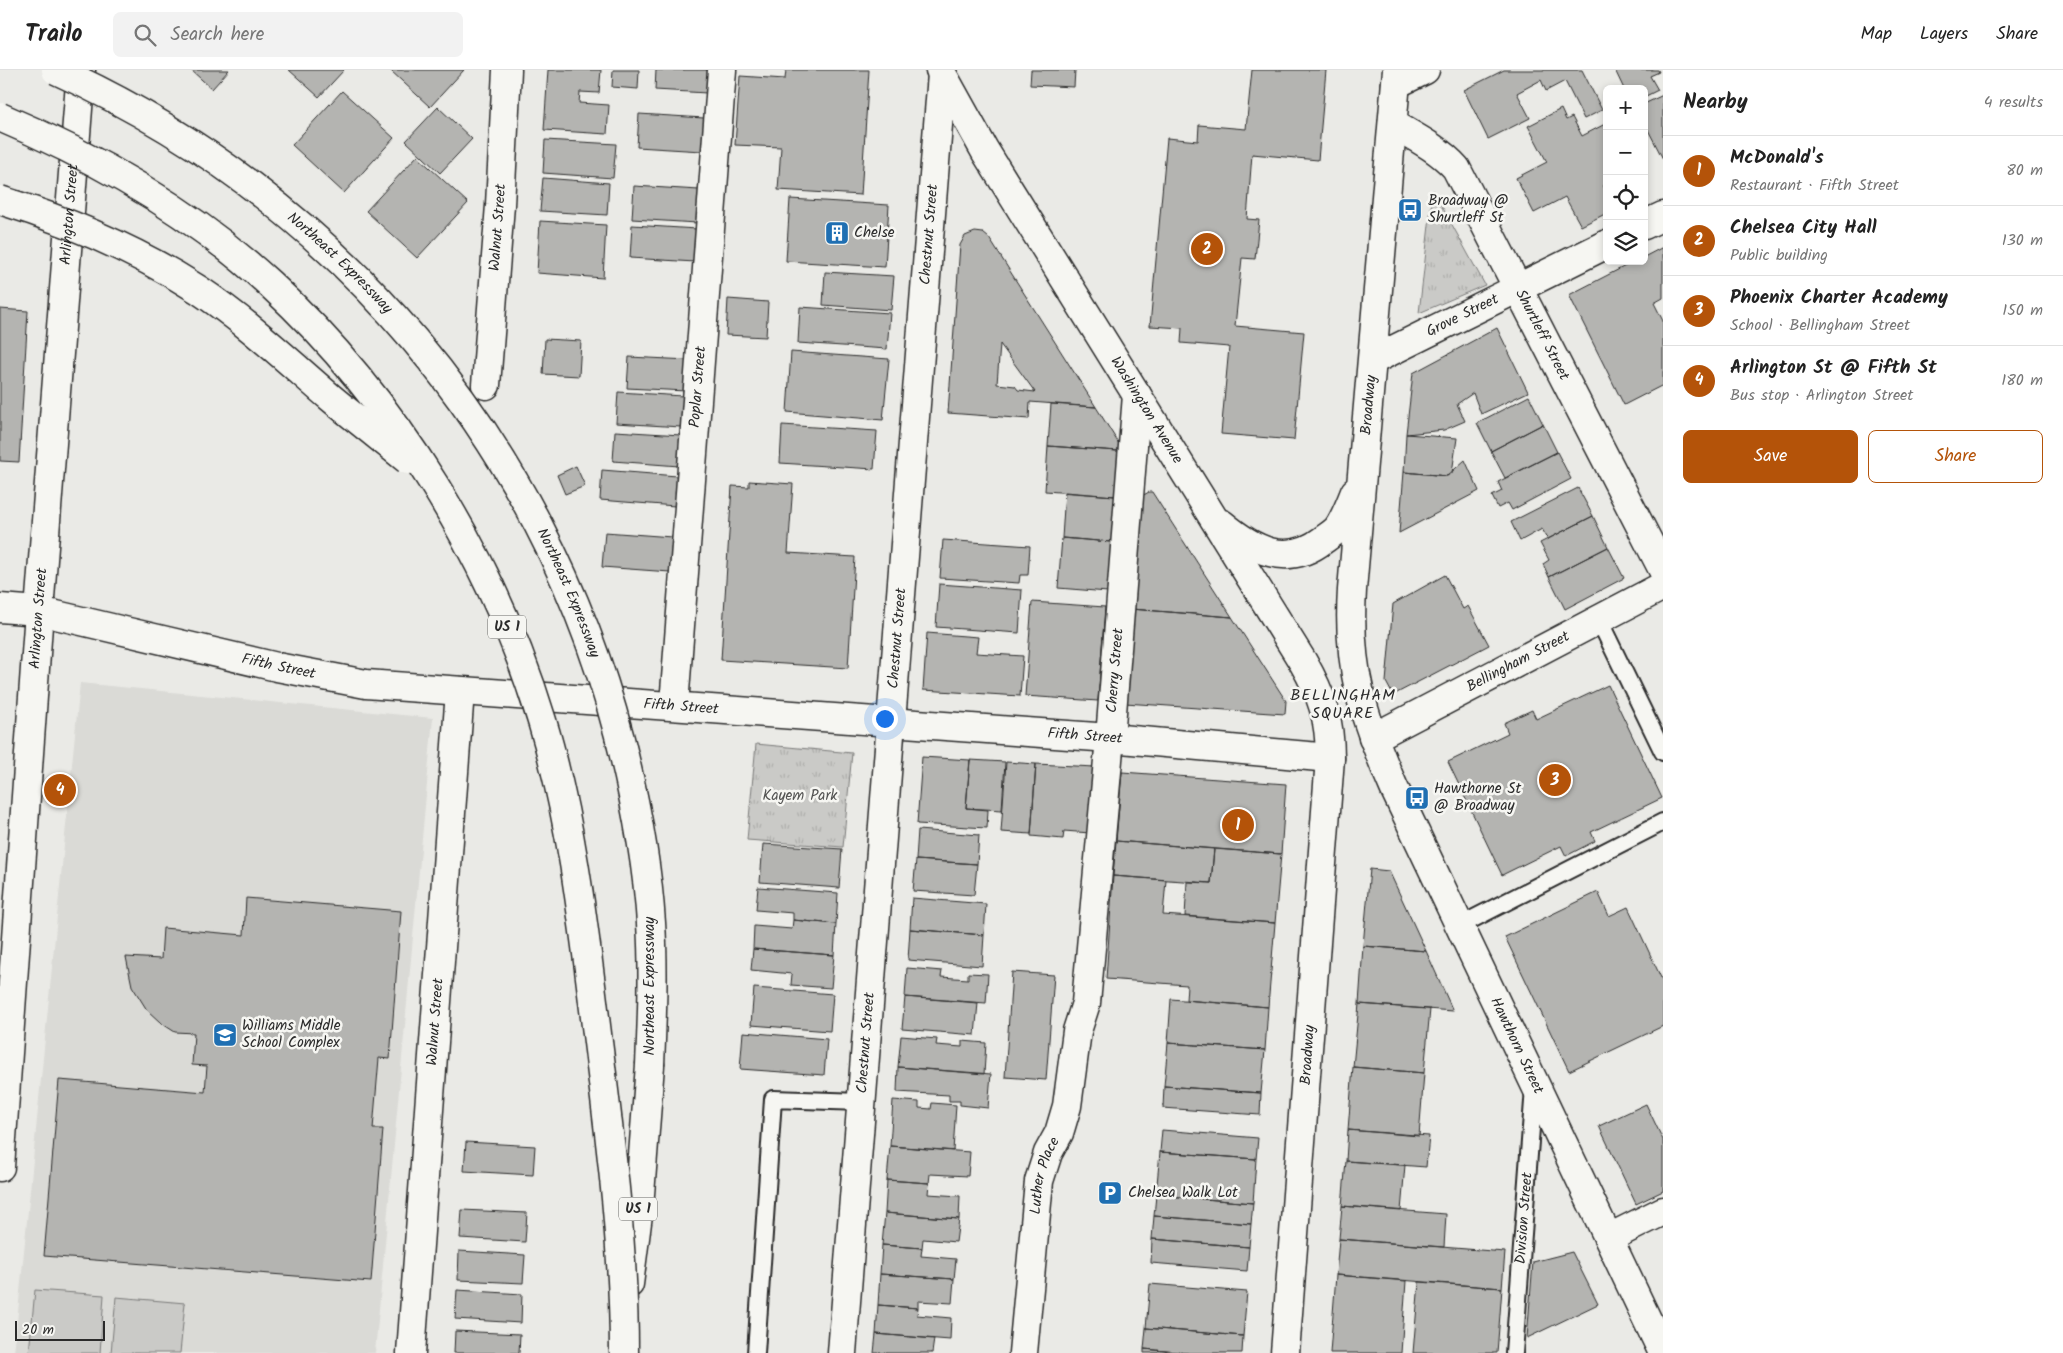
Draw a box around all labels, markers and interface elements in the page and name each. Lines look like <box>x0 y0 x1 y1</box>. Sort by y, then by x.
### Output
search box <box>113 12 463 57</box>
text: Trailo <box>25 15 83 54</box>
text: Search here <box>171 20 264 50</box>
text: Map <box>1861 20 1892 49</box>
text: Layers <box>1920 20 1968 49</box>
text: Share <box>1996 20 2038 49</box>
icon: search <box>131 21 159 49</box>
map controls <box>1603 85 1648 265</box>
button: + <box>1603 85 1648 130</box>
text: Nearby <box>1683 86 1748 119</box>
text: 4 results <box>1984 90 2043 115</box>
button: − <box>1603 130 1648 175</box>
text: McDonald's <box>1730 143 1824 173</box>
text: 1 <box>1697 158 1701 183</box>
text: 80 m <box>2006 158 2043 183</box>
street label: Arlington Street <box>54 163 86 266</box>
text: Restaurant · Fifth Street <box>1730 173 1899 198</box>
button: locate <box>1603 175 1648 220</box>
street label: Walnut Street <box>483 183 513 272</box>
street label: Chestnut Street <box>913 183 945 286</box>
place label: Broadway @ Shurtleff St <box>1428 189 1509 230</box>
bus stop icon: Broadway @ Shurtleff St <box>1397 197 1423 223</box>
street label: Northeast Expressway <box>281 206 399 320</box>
text: Chelsea City Hall <box>1730 213 1877 243</box>
building icon: Chelse <box>824 220 850 246</box>
button: layers <box>1603 220 1648 265</box>
place label: Chelse <box>854 221 895 245</box>
text: 2 <box>1694 228 1704 253</box>
text: 130 m <box>2002 228 2043 253</box>
pin: 2 <box>1191 230 1223 268</box>
text: Public building <box>1730 243 1828 268</box>
text: Phoenix Charter Academy <box>1730 283 1948 313</box>
street label: Shurtleff Street <box>1508 285 1576 385</box>
street label: Grove Street <box>1422 287 1503 344</box>
text: 3 <box>1695 298 1703 323</box>
text: 150 m <box>2002 298 2043 323</box>
text: School · Bellingham Street <box>1730 313 1910 338</box>
street label: Poplar Street <box>683 345 713 429</box>
street label: Washington Avenue <box>1104 352 1189 469</box>
text: Arlington St @ Fifth St <box>1730 353 1937 383</box>
text: 4 <box>1695 368 1703 393</box>
text: 180 m <box>2001 368 2043 393</box>
street label: Broadway <box>1354 373 1384 436</box>
text: Bus stop · Arlington Street <box>1730 383 1914 408</box>
button: Save <box>1683 430 1858 483</box>
button: Share <box>1868 430 2043 483</box>
street label: Northeast Expressway <box>530 524 607 662</box>
street label: Arlington Street <box>23 567 54 670</box>
street label: Chestnut Street <box>882 587 914 690</box>
road number: US 1 <box>488 616 526 638</box>
street label: Bellingham Street <box>1462 625 1574 699</box>
street label: Cherry Street <box>1100 627 1131 714</box>
street label: Fifth Street <box>239 647 318 686</box>
district label: BELLINGHAM SQUARE <box>1290 683 1396 726</box>
street label: Fifth Street <box>643 692 720 722</box>
your location <box>872 706 898 732</box>
street label: Fifth Street <box>1047 722 1124 751</box>
pin: 3 <box>1539 761 1571 799</box>
pin: 4 <box>44 771 76 809</box>
place label: Hawthorne St @ Broadway <box>1434 777 1522 818</box>
park label: Kayem Park <box>763 784 838 808</box>
bus stop icon: Hawthorne St @ Broadway <box>1404 785 1430 811</box>
pin: 1 <box>1222 806 1254 844</box>
street label: Northeast Expressway <box>638 916 662 1055</box>
street label: Walnut Street <box>420 977 451 1066</box>
street label: Chestnut Street <box>850 991 882 1094</box>
street label: Hawthorn Street <box>1483 993 1550 1098</box>
place label: Williams Middle School Complex <box>242 1014 341 1055</box>
school or university icon: Williams Middle School Complex <box>212 1022 238 1048</box>
street label: Broadway <box>1294 1023 1322 1086</box>
street label: Luther Place <box>1024 1133 1067 1215</box>
street label: Division Street <box>1509 1171 1540 1265</box>
parking icon: Chelsea Walk Lot <box>1097 1180 1123 1206</box>
place label: Chelsea Walk Lot <box>1128 1181 1238 1205</box>
road number: US 1 <box>619 1198 657 1220</box>
scale bar <box>15 1318 105 1341</box>
text: 20 m <box>22 1319 54 1341</box>

